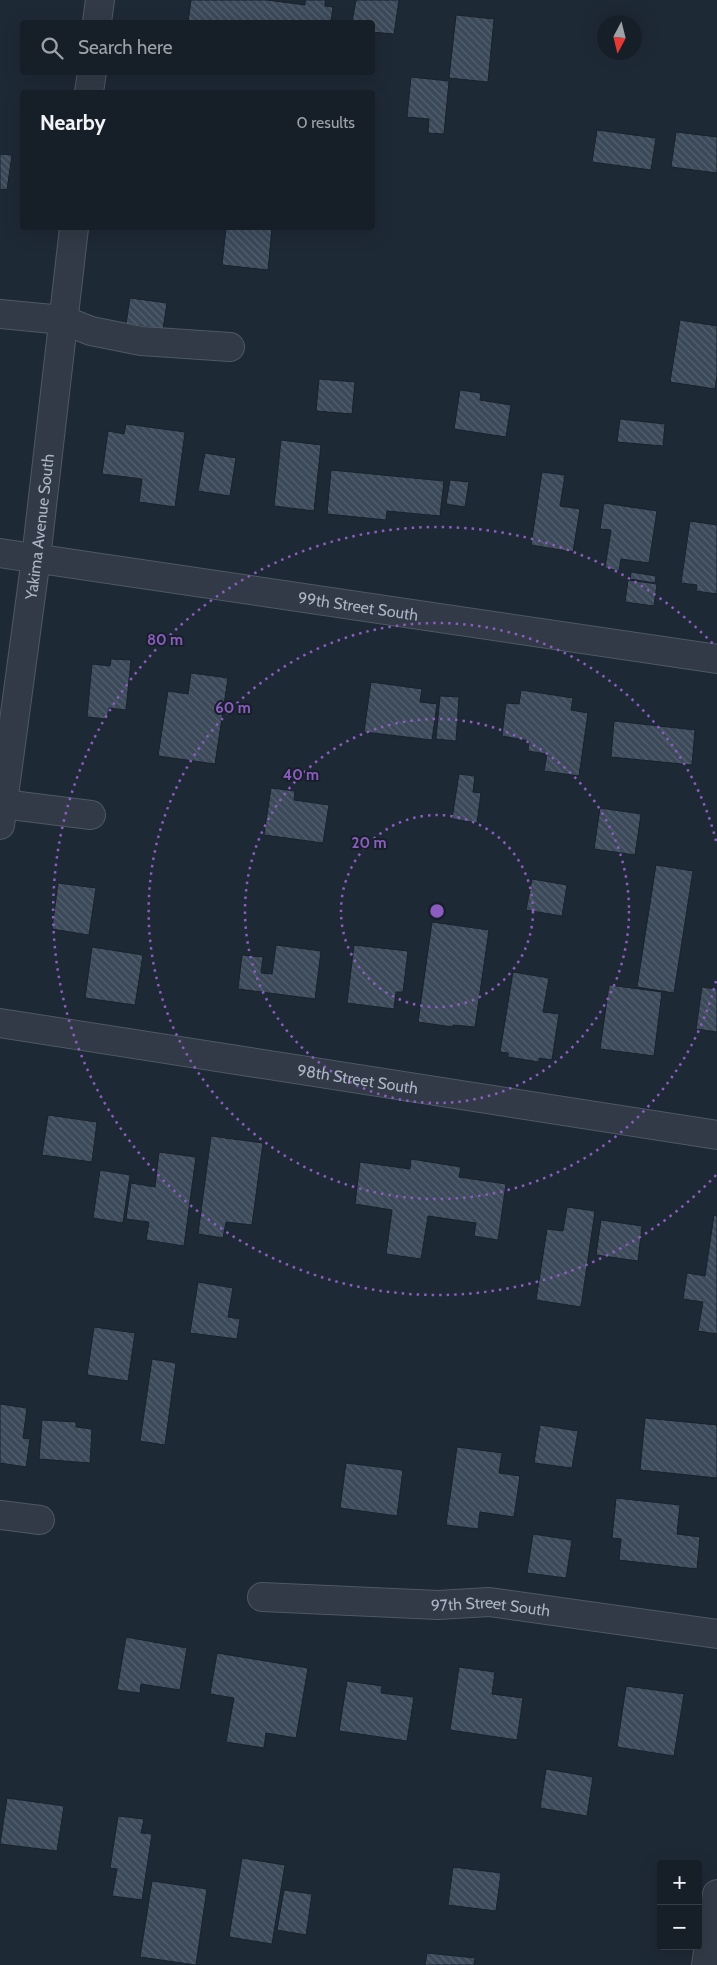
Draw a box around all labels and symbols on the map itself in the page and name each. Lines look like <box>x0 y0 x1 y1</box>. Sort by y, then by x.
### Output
north arrow <box>597 15 642 60</box>
street label: Yakima Avenue South <box>21 453 58 602</box>
street label: 99th Street South <box>297 588 419 625</box>
text: 80 m <box>147 631 183 649</box>
text: 60 m <box>215 699 251 717</box>
text: 40 m <box>283 766 319 784</box>
text: 20 m <box>352 834 386 852</box>
centre of rings <box>428 902 446 920</box>
street label: 98th Street South <box>296 1061 419 1098</box>
street label: 97th Street South <box>430 1593 552 1621</box>

